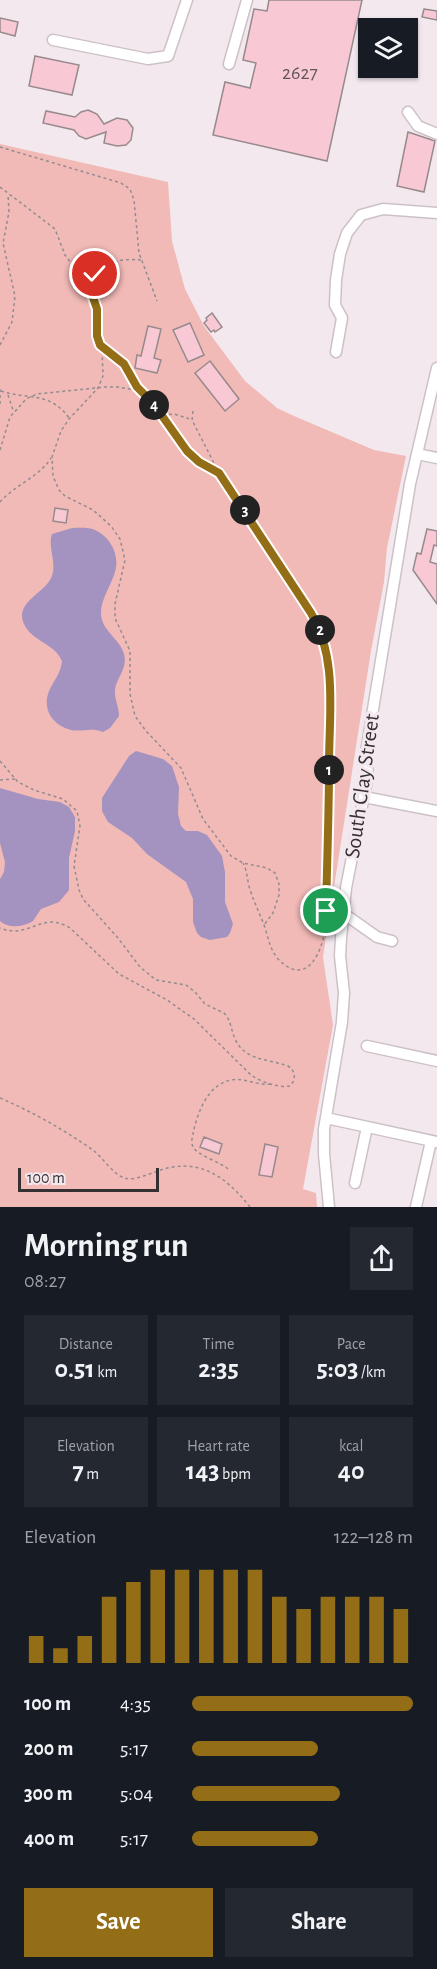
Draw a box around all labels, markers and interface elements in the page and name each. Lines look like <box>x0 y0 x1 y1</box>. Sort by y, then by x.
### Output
map controls <box>358 18 418 78</box>
button: layers <box>358 18 418 78</box>
house number: 2627 <box>282 63 318 83</box>
pin <box>69 248 120 299</box>
icon: check <box>78 257 111 290</box>
pin: 4 <box>139 390 169 420</box>
text: 4 <box>150 397 158 413</box>
pin: 3 <box>230 495 260 525</box>
text: 3 <box>242 502 248 518</box>
pin: 2 <box>305 615 335 645</box>
text: 2 <box>316 622 324 638</box>
street label: South Clay Street <box>341 712 383 860</box>
pin: 1 <box>314 755 344 785</box>
text: 1 <box>326 762 332 778</box>
pin <box>300 885 351 936</box>
icon: arrive <box>309 894 342 927</box>
scale bar <box>18 1165 159 1192</box>
text: 100 m <box>27 1170 65 1186</box>
button: share <box>350 1227 413 1290</box>
text: Morning run <box>24 1230 188 1263</box>
text: 08:27 <box>24 1271 66 1291</box>
text: Distance <box>59 1336 113 1352</box>
text: Time <box>203 1336 234 1352</box>
text: Pace <box>337 1336 366 1352</box>
text: 0.51 <box>54 1356 95 1382</box>
text: 2:35 <box>198 1356 239 1382</box>
text: 5:03 <box>317 1356 358 1382</box>
text: km <box>95 1364 117 1380</box>
text: /km <box>358 1364 386 1380</box>
text: Elevation <box>57 1438 115 1454</box>
text: Heart rate <box>187 1438 250 1454</box>
text: kcal <box>339 1438 363 1454</box>
text: 7 <box>72 1458 84 1484</box>
text: 143 <box>186 1458 219 1484</box>
text: 40 <box>338 1458 364 1484</box>
text: m <box>84 1466 99 1482</box>
text: bpm <box>219 1466 251 1482</box>
text: Elevation <box>24 1527 96 1547</box>
text: 122–128 m <box>334 1527 413 1547</box>
text: 100 m <box>24 1694 71 1714</box>
text: 4:35 <box>120 1694 151 1714</box>
text: 200 m <box>24 1739 73 1759</box>
text: 5:17 <box>120 1739 148 1759</box>
text: 300 m <box>24 1784 73 1804</box>
text: 5:04 <box>120 1784 153 1804</box>
text: 400 m <box>24 1829 74 1849</box>
text: 5:17 <box>120 1829 148 1849</box>
button: Save <box>24 1888 213 1957</box>
button: Share <box>225 1888 413 1957</box>

